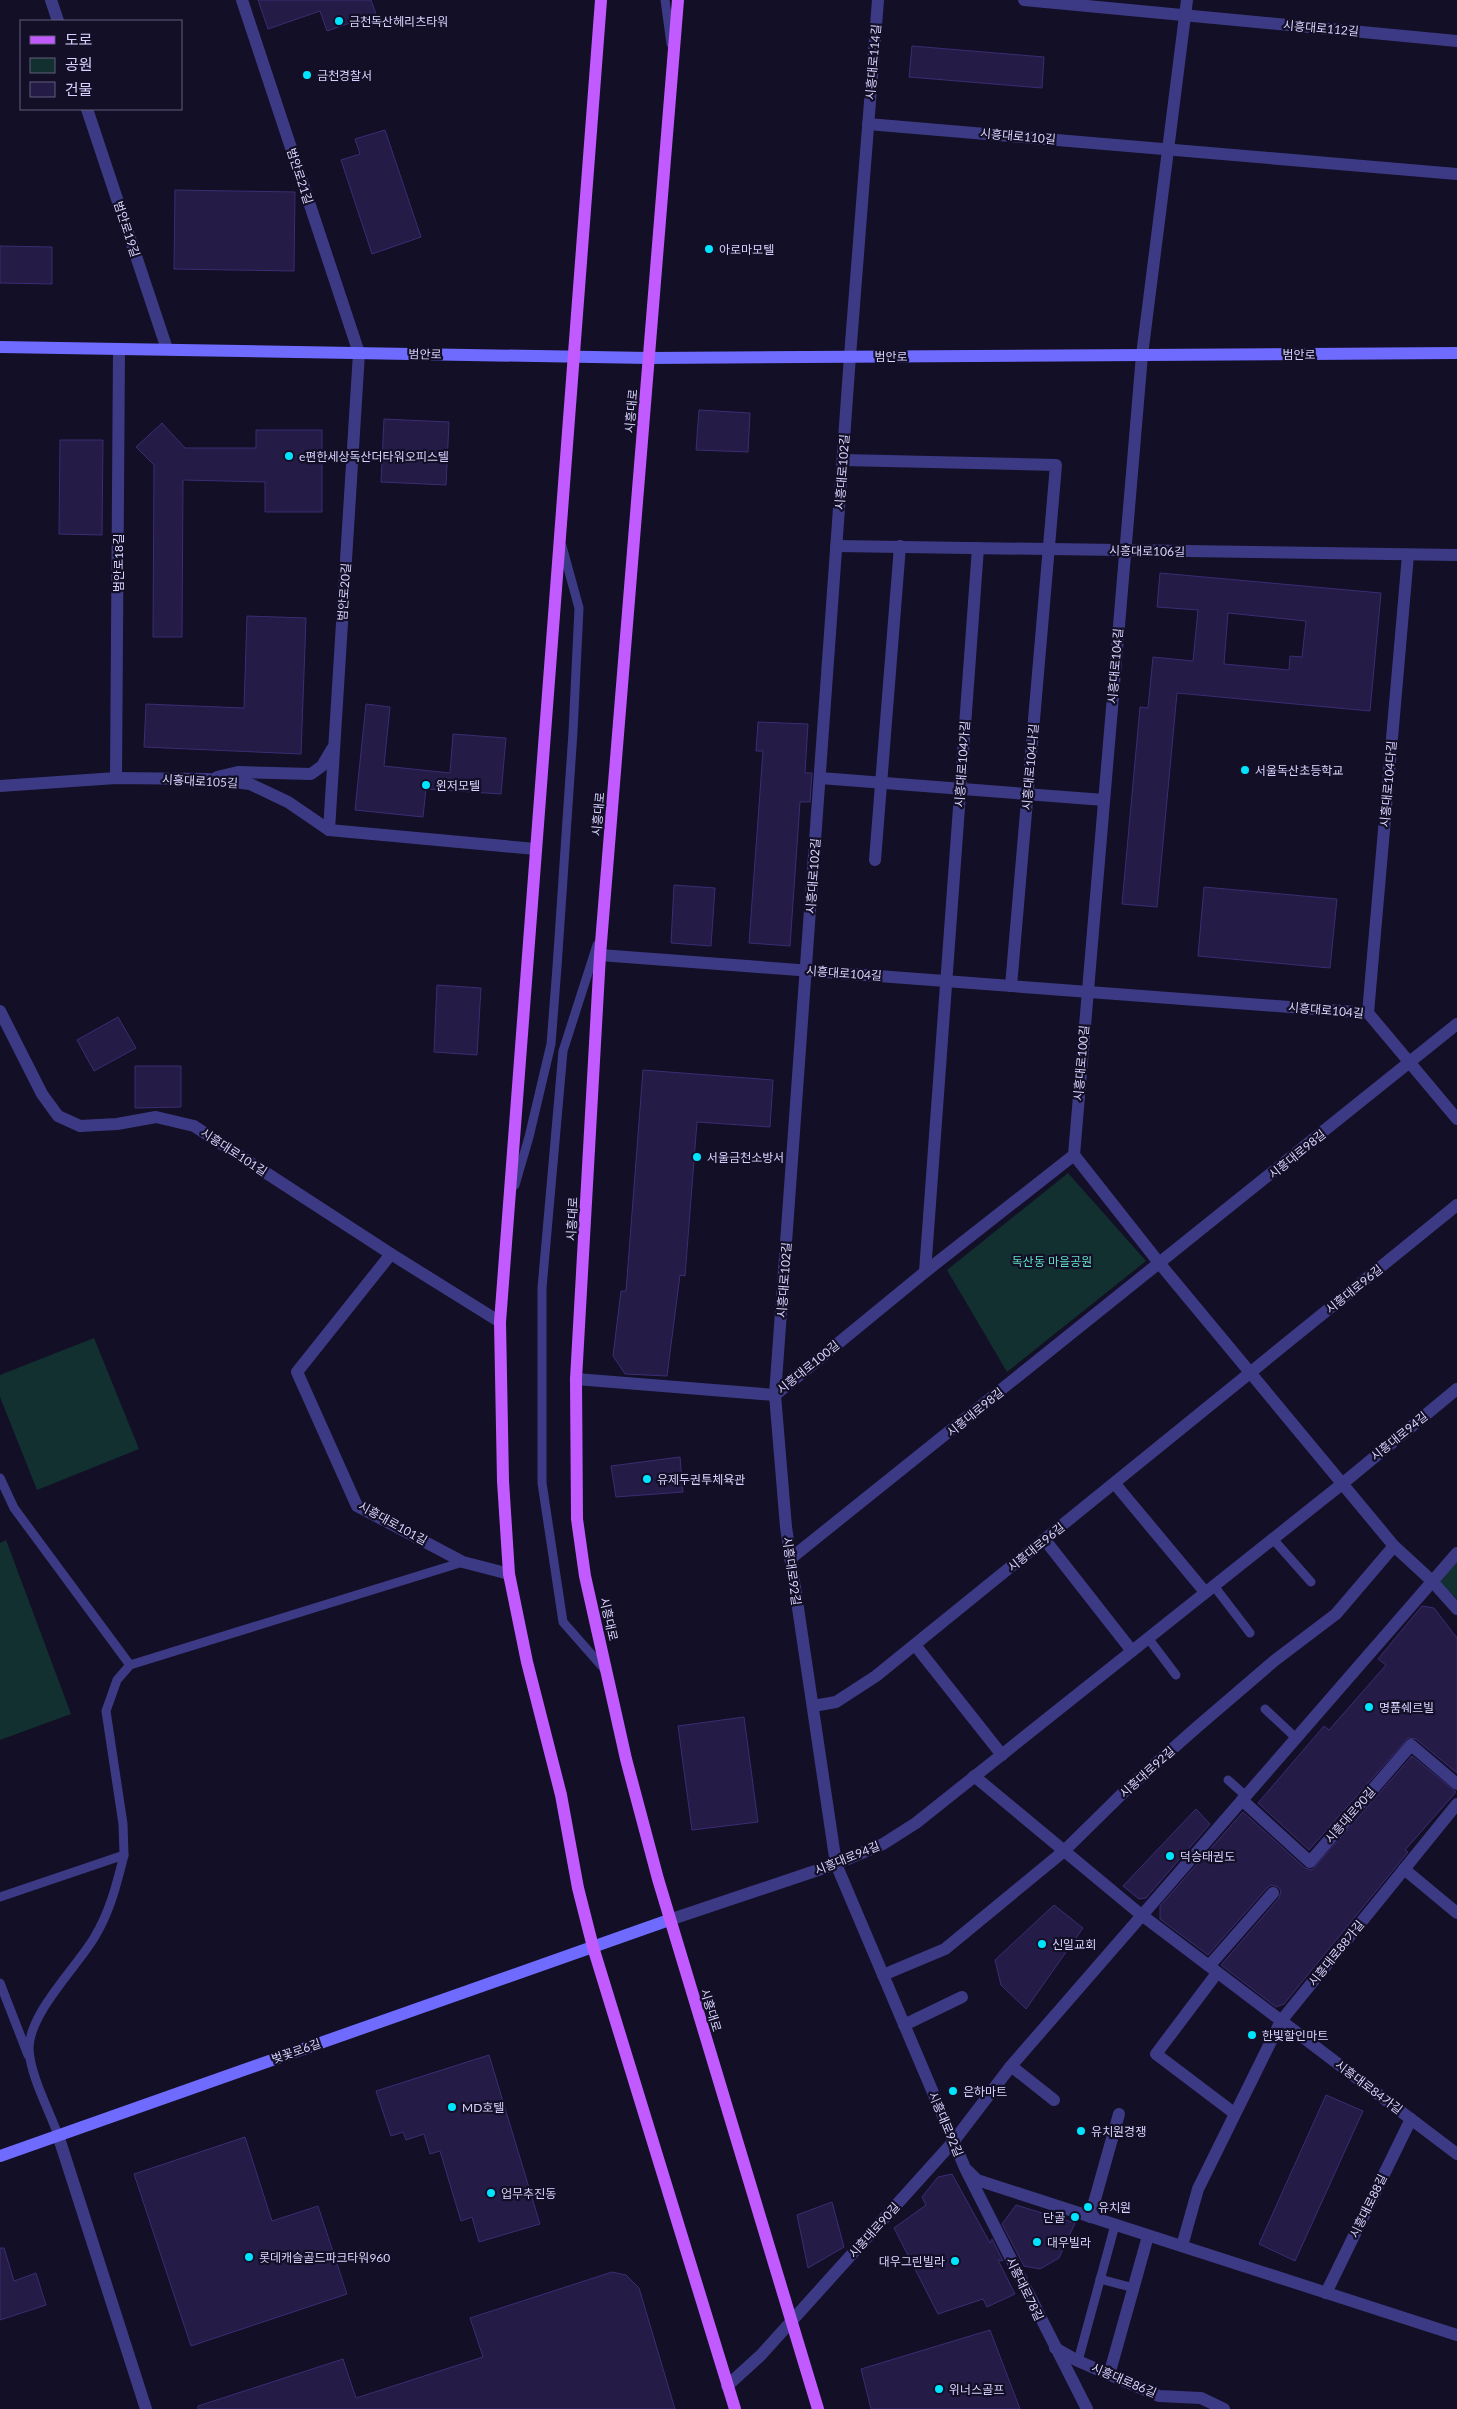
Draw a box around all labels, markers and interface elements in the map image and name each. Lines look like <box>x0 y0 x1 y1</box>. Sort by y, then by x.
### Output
place label: 금천독산헤리츠타워 <box>349 14 448 29</box>
marker: 금천독산헤리츠타워 <box>333 15 345 27</box>
street label: 시흥대로112길 <box>1282 17 1360 39</box>
legend <box>20 20 182 110</box>
street label: 시흥대로114길 <box>862 23 884 101</box>
text: 도로 <box>65 30 93 48</box>
text: 공원 <box>65 55 93 73</box>
place label: 금천경찰서 <box>317 68 372 83</box>
marker: 금천경찰서 <box>301 69 313 81</box>
text: 건물 <box>65 80 93 98</box>
street label: 시흥대로110길 <box>979 125 1057 147</box>
street label: 범안로21길 <box>284 146 316 206</box>
street label: 범안로19길 <box>111 199 143 259</box>
place label: 아로마모텔 <box>719 242 774 257</box>
marker: 아로마모텔 <box>703 243 715 255</box>
street label: 범안로 <box>408 346 442 362</box>
street label: 범안로 <box>1282 347 1316 362</box>
street label: 범안로 <box>874 349 908 364</box>
street label: 시흥대로 <box>622 388 640 434</box>
street label: 시흥대로102길 <box>832 434 852 510</box>
place label: e편한세상독산더타워오피스텔 <box>299 449 449 464</box>
marker: e편한세상독산더타워오피스텔 <box>283 450 295 462</box>
street label: 범안로18길 <box>111 534 126 592</box>
street label: 시흥대로106길 <box>1109 543 1185 559</box>
street label: 범안로20길 <box>334 563 354 621</box>
street label: 시흥대로104길 <box>1104 627 1126 705</box>
street label: 시흥대로104가길 <box>951 720 973 808</box>
street label: 시흥대로104나길 <box>1019 723 1041 811</box>
street label: 시흥대로104다길 <box>1377 740 1399 828</box>
place label: 서울독산초등학교 <box>1255 763 1343 778</box>
marker: 서울독산초등학교 <box>1239 764 1251 776</box>
street label: 시흥대로105길 <box>162 772 238 790</box>
place label: 윈저모텔 <box>436 778 480 793</box>
marker: 윈저모텔 <box>420 779 432 791</box>
street label: 시흥대로 <box>589 791 607 837</box>
street label: 시흥대로102길 <box>803 838 823 914</box>
street label: 시흥대로104길 <box>806 963 882 983</box>
street label: 시흥대로104길 <box>1287 999 1365 1021</box>
street label: 시흥대로100길 <box>1070 1024 1092 1102</box>
street label: 시흥대로101길 <box>198 1125 270 1179</box>
street label: 시흥대로98길 <box>1265 1126 1329 1182</box>
place label: 서울금천소방서 <box>707 1150 784 1165</box>
marker: 서울금천소방서 <box>691 1151 703 1163</box>
street label: 시흥대로 <box>563 1197 581 1241</box>
street label: 시흥대로102길 <box>774 1242 794 1318</box>
park label: 독산동 마을공원 <box>1012 1254 1092 1269</box>
street label: 시흥대로96길 <box>1322 1261 1386 1317</box>
street label: 시흥대로100길 <box>774 1337 842 1397</box>
street label: 시흥대로98길 <box>943 1384 1007 1440</box>
street label: 시흥대로94길 <box>1367 1408 1431 1464</box>
place label: 유제두권투체육관 <box>657 1472 745 1487</box>
marker: 유제두권투체육관 <box>641 1473 653 1485</box>
street label: 시흥대로101길 <box>356 1498 430 1548</box>
street label: 시흥대로96길 <box>1004 1519 1068 1575</box>
street label: 시흥대로92길 <box>780 1536 804 1606</box>
street label: 시흥대로 <box>597 1596 621 1642</box>
place label: 명품쉐르빌 <box>1379 1700 1434 1715</box>
marker: 명품쉐르빌 <box>1363 1701 1375 1713</box>
street label: 시흥대로92길 <box>1116 1743 1178 1801</box>
street label: 시흥대로90길 <box>1322 1784 1378 1846</box>
street label: 시흥대로94길 <box>812 1838 882 1878</box>
place label: 덕승태권도 <box>1180 1849 1235 1864</box>
marker: 덕승태권도 <box>1164 1850 1176 1862</box>
street label: 시흥대로88가길 <box>1305 1917 1367 1989</box>
place label: 신일교회 <box>1052 1937 1096 1952</box>
marker: 신일교회 <box>1036 1938 1048 1950</box>
street label: 시흥대로 <box>697 1987 725 2033</box>
place label: 한빛할인마트 <box>1262 2028 1328 2043</box>
marker: 한빛할인마트 <box>1246 2029 1258 2041</box>
street label: 벚꽃로6길 <box>269 2036 323 2066</box>
street label: 시흥대로84가길 <box>1332 2057 1406 2117</box>
place label: 은하마트 <box>963 2084 1007 2099</box>
marker: 은하마트 <box>947 2085 959 2097</box>
street label: 시흥대로92길 <box>926 2089 966 2159</box>
place label: MD호텔 <box>462 2100 504 2115</box>
marker: MD호텔 <box>446 2101 458 2113</box>
place label: 유치원경쟁 <box>1091 2124 1146 2139</box>
marker: 유치원경쟁 <box>1075 2125 1087 2137</box>
street label: 시흥대로88길 <box>1346 2172 1390 2240</box>
place label: 업무추진동 <box>501 2186 556 2201</box>
marker: 업무추진동 <box>485 2187 497 2199</box>
street label: 시흥대로90길 <box>845 2199 903 2261</box>
place label: 유치원 <box>1098 2200 1131 2215</box>
marker: 유치원 <box>1082 2201 1094 2213</box>
place label: 단골 <box>1043 2210 1065 2225</box>
marker: 단골 <box>1069 2211 1081 2223</box>
place label: 대우빌라 <box>1047 2235 1091 2250</box>
marker: 대우빌라 <box>1031 2236 1043 2248</box>
place label: 롯데캐슬골드파크타워960 <box>259 2250 390 2265</box>
marker: 롯데캐슬골드파크타워960 <box>243 2251 255 2263</box>
place label: 대우그린빌라 <box>879 2254 945 2269</box>
marker: 대우그린빌라 <box>949 2255 961 2267</box>
street label: 시흥대로78길 <box>1003 2255 1047 2323</box>
street label: 시흥대로86길 <box>1089 2360 1159 2400</box>
place label: 위너스골프 <box>949 2382 1004 2397</box>
marker: 위너스골프 <box>933 2383 945 2395</box>

